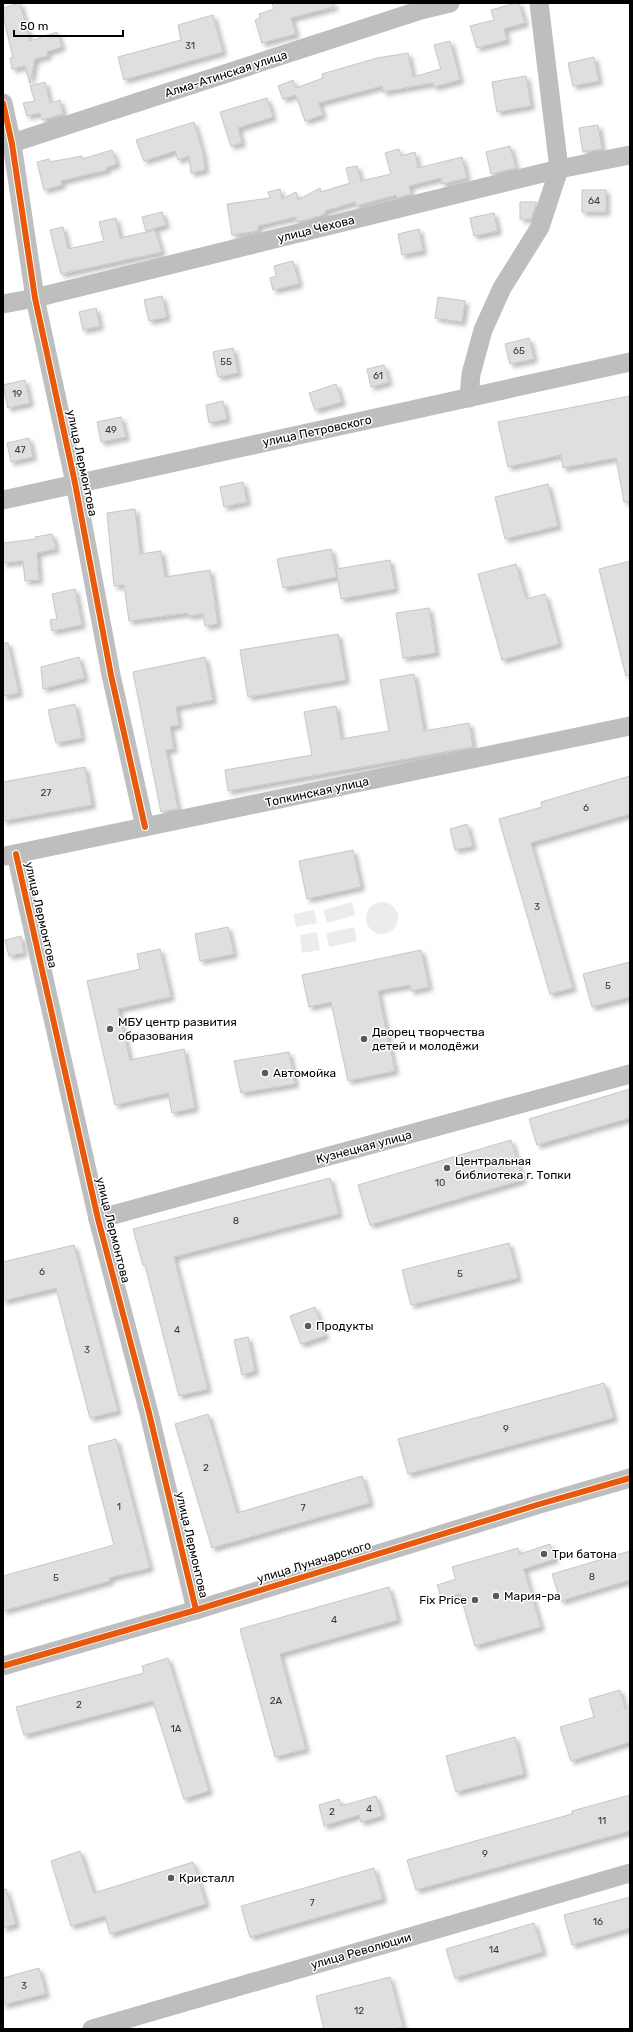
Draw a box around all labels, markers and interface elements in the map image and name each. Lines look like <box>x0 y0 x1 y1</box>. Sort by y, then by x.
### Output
scale bar <box>14 12 123 38</box>
text: 50 m <box>20 19 48 33</box>
house number: 31 <box>185 40 195 52</box>
street label: Алма-Атинская улица <box>163 48 289 100</box>
house number: 64 <box>588 195 600 207</box>
street label: улица Чехова <box>276 213 356 245</box>
house number: 65 <box>513 345 525 357</box>
house number: 55 <box>220 356 232 368</box>
house number: 61 <box>373 370 383 382</box>
house number: 19 <box>12 388 22 400</box>
street label: улица Лермонтова <box>64 408 100 518</box>
street label: улица Петровского <box>261 413 373 449</box>
house number: 49 <box>105 424 117 436</box>
house number: 47 <box>14 444 26 456</box>
street label: Топкинская улица <box>264 774 370 810</box>
house number: 27 <box>41 787 52 799</box>
house number: 6 <box>583 802 589 814</box>
street label: улица Лермонтова <box>22 861 60 969</box>
house number: 3 <box>534 901 540 913</box>
house number: 5 <box>605 980 611 992</box>
place label: МБУ центр развития образования <box>118 1015 237 1043</box>
marker: МБУ центр развития образования <box>105 1024 115 1034</box>
place label: Дворец творчества детей и молодёжи <box>372 1025 485 1053</box>
marker: Дворец творчества детей и молодёжи <box>359 1034 369 1044</box>
place label: Автомойка <box>273 1066 336 1080</box>
marker: Автомойка <box>260 1068 270 1078</box>
street label: Кузнецкая улица <box>315 1128 413 1166</box>
place label: Центральная библиотека г. Топки <box>455 1154 571 1182</box>
marker: Центральная библиотека г. Топки <box>442 1163 452 1173</box>
street label: улица Лермонтова <box>93 1176 133 1284</box>
house number: 10 <box>435 1177 445 1189</box>
house number: 8 <box>233 1215 239 1227</box>
house number: 6 <box>39 1266 45 1278</box>
house number: 5 <box>457 1268 463 1280</box>
place label: Продукты <box>316 1319 373 1333</box>
marker: Продукты <box>303 1321 313 1331</box>
house number: 4 <box>174 1324 180 1336</box>
house number: 3 <box>84 1344 90 1356</box>
house number: 9 <box>503 1423 509 1435</box>
house number: 2 <box>203 1462 209 1474</box>
street label: улица Лермонтова <box>173 1491 211 1599</box>
house number: 1 <box>117 1501 121 1513</box>
house number: 7 <box>300 1502 306 1514</box>
street label: улица Луначарского <box>255 1538 373 1586</box>
place label: Три батона <box>552 1547 617 1561</box>
marker: Три батона <box>539 1549 549 1559</box>
house number: 8 <box>589 1571 595 1583</box>
house number: 5 <box>53 1572 59 1584</box>
place label: Мария-ра <box>504 1589 561 1603</box>
marker: Мария-ра <box>491 1591 501 1601</box>
place label: Fix Price <box>419 1593 467 1607</box>
marker: Fix Price <box>470 1595 480 1605</box>
house number: 4 <box>331 1614 337 1626</box>
house number: 2А <box>270 1695 283 1707</box>
house number: 2 <box>76 1699 82 1711</box>
house number: 1А <box>171 1723 182 1735</box>
house number: 4 <box>366 1803 372 1815</box>
house number: 2 <box>329 1806 335 1818</box>
house number: 11 <box>598 1815 606 1827</box>
house number: 9 <box>482 1848 488 1860</box>
place label: Кристалл <box>179 1871 234 1885</box>
marker: Кристалл <box>166 1873 176 1883</box>
house number: 7 <box>309 1897 315 1909</box>
house number: 16 <box>593 1916 603 1928</box>
street label: улица Революции <box>309 1930 413 1972</box>
house number: 14 <box>489 1944 499 1956</box>
house number: 3 <box>21 1980 27 1992</box>
house number: 12 <box>354 2005 364 2017</box>

